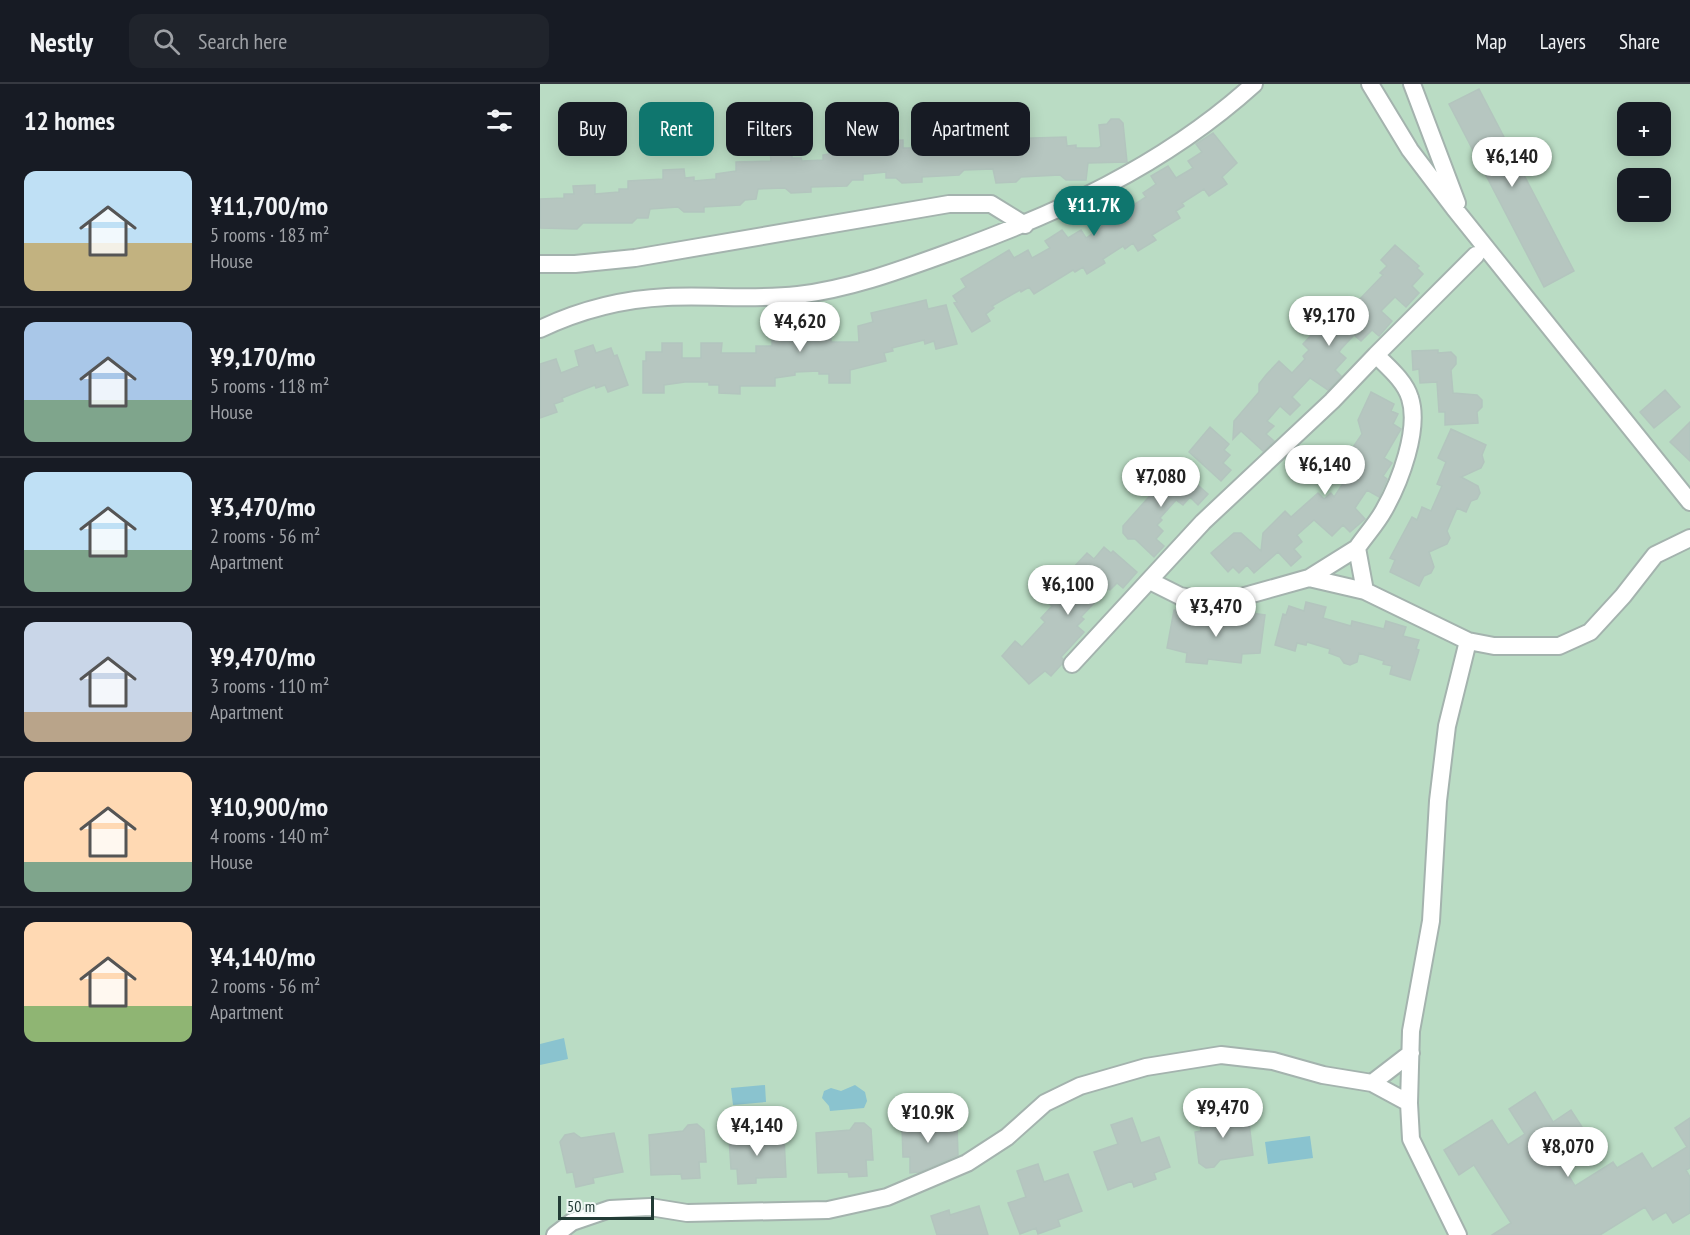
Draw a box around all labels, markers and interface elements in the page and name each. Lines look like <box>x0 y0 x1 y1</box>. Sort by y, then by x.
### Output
search box <box>129 14 549 68</box>
text: Nestly <box>30 23 93 60</box>
icon: search <box>150 25 183 58</box>
text: Search here <box>198 27 287 55</box>
text: Map <box>1476 28 1507 55</box>
text: Layers <box>1540 28 1586 55</box>
text: Share <box>1619 28 1660 55</box>
chip: Buy <box>558 102 627 156</box>
chip: Rent <box>639 102 714 156</box>
chip: Filters <box>726 102 813 156</box>
chip: New <box>825 102 899 156</box>
chip: Apartment <box>911 102 1030 156</box>
map controls <box>1617 102 1671 222</box>
button: + <box>1617 102 1671 156</box>
text: 12 homes <box>24 104 115 137</box>
icon: filters <box>483 104 516 137</box>
pin: ¥6,140 <box>1463 137 1561 188</box>
text: ¥6,140 <box>1486 143 1538 169</box>
button: − <box>1617 168 1671 222</box>
pin: ¥11.7K <box>1045 186 1143 237</box>
text: ¥11,700/mo <box>210 189 328 222</box>
text: ¥11.7K <box>1068 192 1120 218</box>
icon: home <box>72 195 144 267</box>
text: 5 rooms · 183 m² <box>210 222 329 248</box>
text: House <box>210 248 253 274</box>
pin: ¥9,170 <box>1280 296 1378 347</box>
pin: ¥4,620 <box>751 302 849 353</box>
text: ¥9,170 <box>1303 302 1355 328</box>
text: ¥4,620 <box>774 308 826 334</box>
text: ¥9,170/mo <box>210 340 316 373</box>
icon: home <box>72 346 144 418</box>
text: 5 rooms · 118 m² <box>210 373 329 399</box>
text: House <box>210 399 253 425</box>
pin: ¥6,140 <box>1276 445 1374 496</box>
text: ¥6,140 <box>1299 451 1351 477</box>
pin: ¥7,080 <box>1112 457 1210 508</box>
text: ¥7,080 <box>1136 463 1186 489</box>
text: ¥3,470/mo <box>210 490 316 523</box>
icon: home <box>72 496 144 568</box>
text: 2 rooms · 56 m² <box>210 523 320 549</box>
text: Apartment <box>210 549 283 575</box>
pin: ¥6,100 <box>1019 565 1117 616</box>
text: ¥6,100 <box>1042 571 1094 597</box>
pin: ¥3,470 <box>1167 587 1265 638</box>
text: ¥3,470 <box>1190 593 1242 619</box>
text: ¥9,470/mo <box>210 640 316 673</box>
icon: home <box>72 646 144 718</box>
text: 3 rooms · 110 m² <box>210 673 329 699</box>
text: Apartment <box>210 699 283 725</box>
text: ¥10,900/mo <box>210 790 328 823</box>
icon: home <box>72 796 144 868</box>
text: 4 rooms · 140 m² <box>210 823 329 849</box>
text: House <box>210 849 253 875</box>
text: ¥4,140/mo <box>210 940 316 973</box>
icon: home <box>72 946 144 1018</box>
text: 2 rooms · 56 m² <box>210 973 320 999</box>
text: Apartment <box>210 999 283 1025</box>
pin: ¥9,470 <box>1174 1088 1272 1139</box>
pin: ¥10.9K <box>879 1093 977 1144</box>
text: ¥9,470 <box>1197 1094 1249 1120</box>
text: ¥10.9K <box>902 1099 954 1125</box>
pin: ¥4,140 <box>708 1106 806 1157</box>
text: ¥4,140 <box>731 1112 783 1138</box>
pin: ¥8,070 <box>1519 1127 1617 1178</box>
text: ¥8,070 <box>1542 1133 1594 1159</box>
scale bar <box>558 1193 654 1220</box>
text: 50 m <box>567 1196 595 1216</box>

